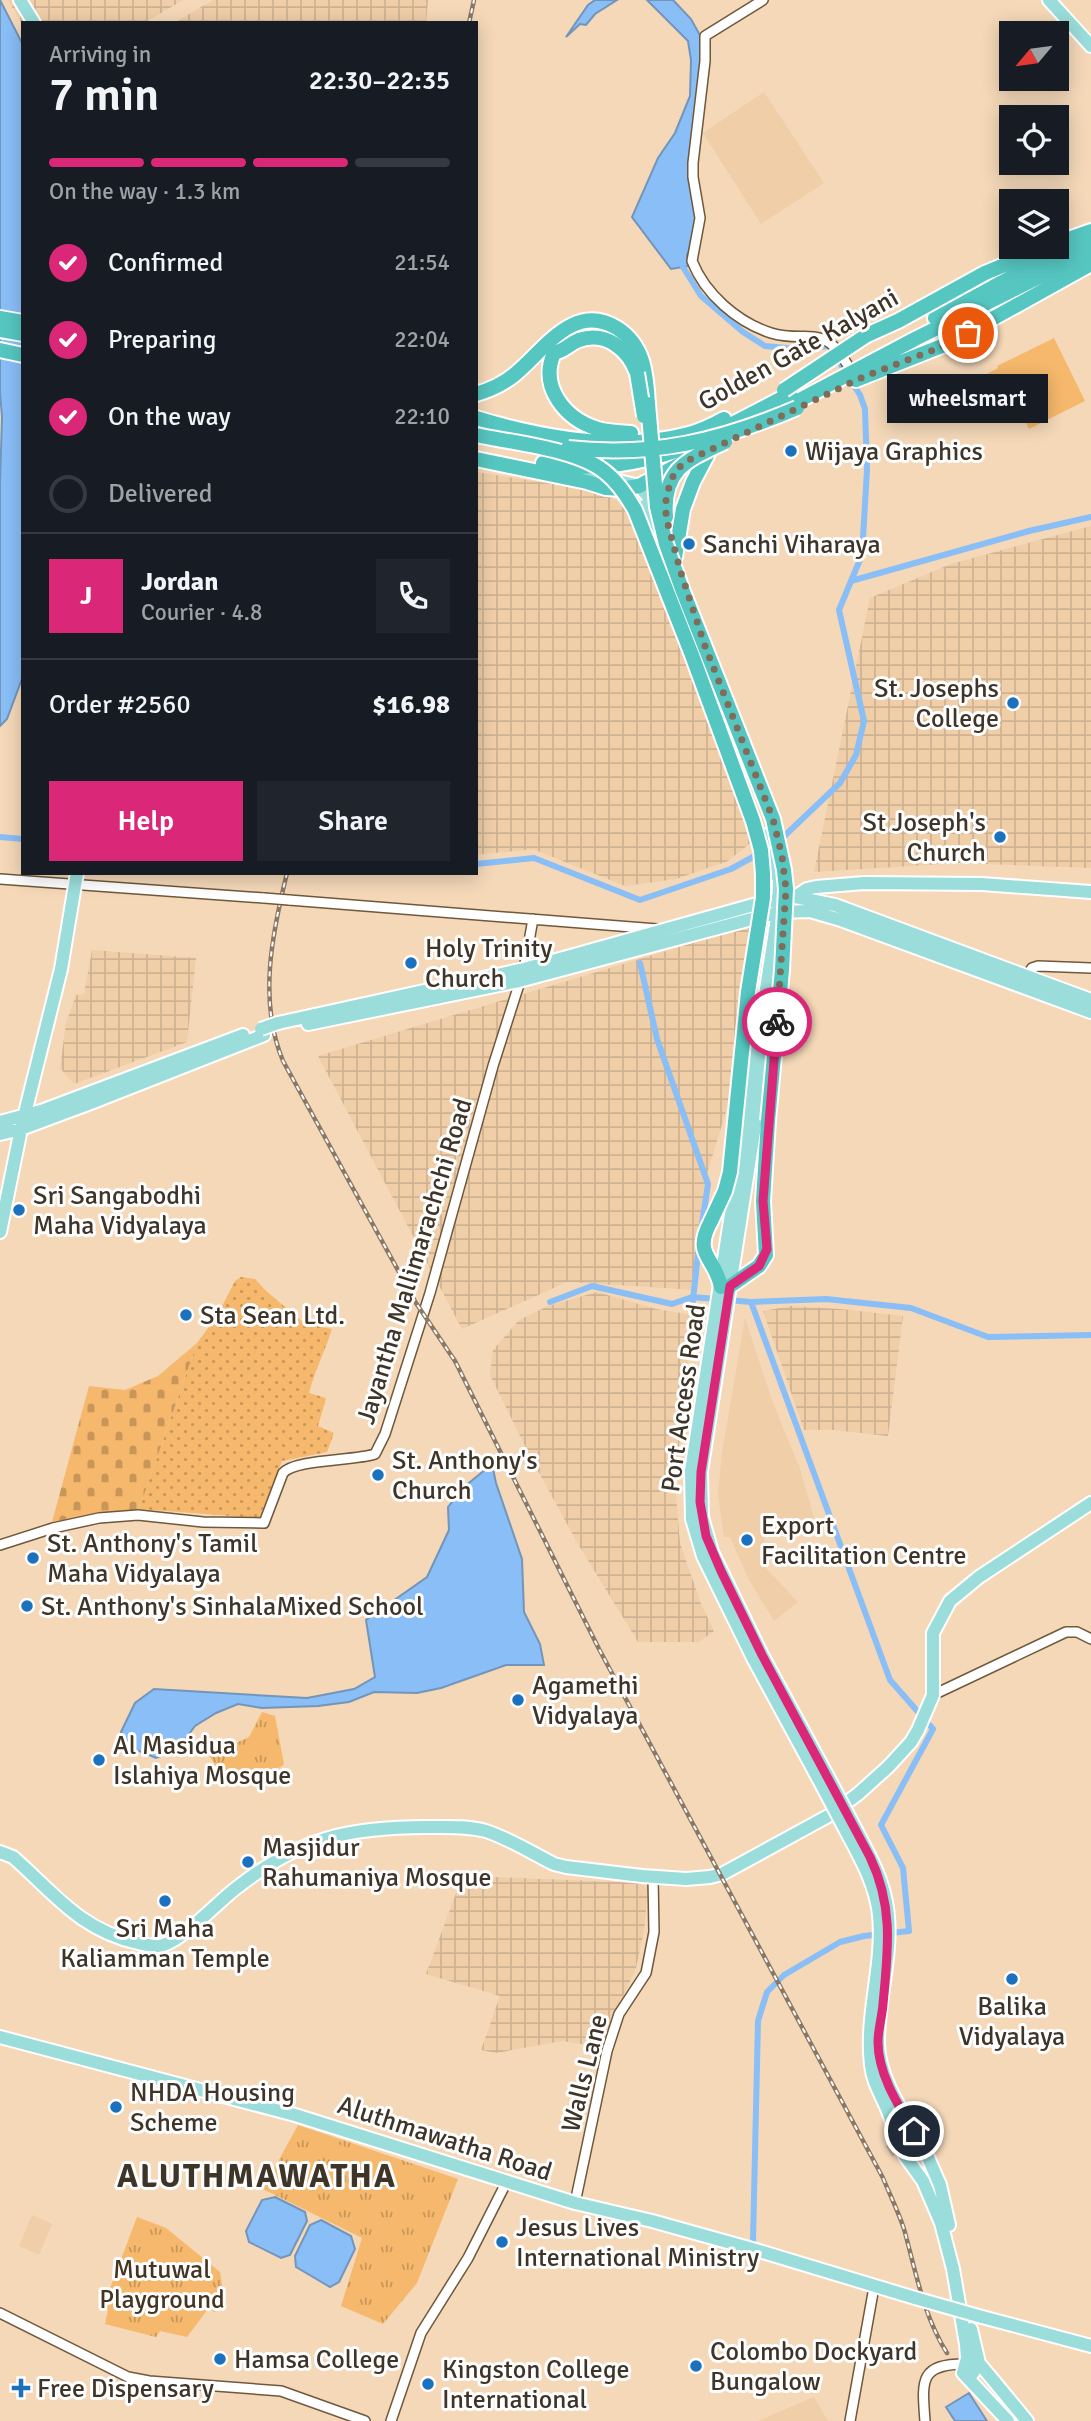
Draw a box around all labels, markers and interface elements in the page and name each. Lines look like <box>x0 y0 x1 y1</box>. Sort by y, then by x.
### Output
north arrow <box>999 21 1069 91</box>
map controls <box>999 21 1069 259</box>
text: Arriving in <box>49 40 151 69</box>
text: 22:30–22:35 <box>309 65 450 97</box>
text: 7 min <box>49 67 159 123</box>
button: locate <box>999 105 1069 175</box>
text: On the way · 1.3 km <box>49 177 240 206</box>
button: layers <box>999 189 1069 259</box>
icon: check <box>49 244 87 282</box>
text: Confirmed <box>108 247 223 279</box>
text: 21:54 <box>394 248 450 277</box>
street label: Golden Gate Kalyani <box>693 282 904 418</box>
pin <box>938 303 998 363</box>
icon: bag <box>949 314 987 352</box>
icon: check <box>49 321 87 359</box>
text: Preparing <box>108 324 216 356</box>
text: 22:04 <box>394 325 450 354</box>
callout: wheelsmart <box>888 375 1048 424</box>
text: wheelsmart <box>909 384 1026 413</box>
icon: check <box>49 398 87 436</box>
text: On the way <box>108 401 231 433</box>
text: 22:10 <box>394 402 450 431</box>
place label: Wijaya Graphics <box>805 436 983 468</box>
marker: Wijaya Graphics <box>783 443 799 459</box>
text: Delivered <box>108 478 213 510</box>
place label: Sanchi Viharaya <box>703 529 881 561</box>
marker: Sanchi Viharaya <box>681 536 697 552</box>
button: phone <box>376 559 450 633</box>
text: Jordan <box>141 566 218 598</box>
text: J <box>80 580 92 612</box>
text: Courier · 4.8 <box>141 598 262 627</box>
place label: St. Josephs College <box>874 673 999 735</box>
text: Order #2560 <box>49 689 190 721</box>
text: $16.98 <box>372 689 450 721</box>
marker: St. Josephs College <box>1005 695 1021 711</box>
button: Help <box>49 781 243 861</box>
button: Share <box>257 781 450 861</box>
place label: St Joseph's Church <box>863 807 986 869</box>
marker: St Joseph's Church <box>992 829 1008 845</box>
place label: Holy Trinity Church <box>425 933 552 995</box>
marker: Holy Trinity Church <box>403 955 419 971</box>
courier <box>742 987 812 1057</box>
icon: bike <box>758 1003 796 1041</box>
street label: Jayantha Mallimarachchi Road <box>350 1095 480 1428</box>
place label: Sri Sangabodhi Maha Vidyalaya <box>33 1180 207 1242</box>
marker: Sri Sangabodhi Maha Vidyalaya <box>11 1202 27 1218</box>
place label: Sta Sean Ltd. <box>200 1300 345 1332</box>
street label: Port Access Road <box>655 1302 713 1494</box>
marker: Sta Sean Ltd. <box>178 1307 194 1323</box>
place label: St. Anthony's Church <box>392 1445 538 1507</box>
marker: St. Anthony's Church <box>370 1467 386 1483</box>
place label: Export Facilitation Centre <box>761 1510 966 1572</box>
place label: St. Anthony's Tamil Maha Vidyalaya <box>47 1528 258 1590</box>
marker: Export Facilitation Centre <box>739 1532 755 1548</box>
marker: St. Anthony's Tamil Maha Vidyalaya <box>25 1550 41 1566</box>
place label: St. Anthony's SinhalaMixed School <box>41 1591 424 1623</box>
marker: St. Anthony's SinhalaMixed School <box>19 1598 35 1614</box>
place label: Agamethi Vidyalaya <box>532 1670 639 1732</box>
marker: Agamethi Vidyalaya <box>510 1692 526 1708</box>
place label: Al Masidua Islahiya Mosque <box>113 1730 291 1792</box>
marker: Al Masidua Islahiya Mosque <box>91 1752 107 1768</box>
place label: Masjidur Rahumaniya Mosque <box>262 1832 491 1894</box>
marker: Masjidur Rahumaniya Mosque <box>240 1854 256 1870</box>
marker: Sri Maha Kaliamman Temple <box>157 1893 173 1909</box>
place label: Sri Maha Kaliamman Temple <box>60 1913 270 1975</box>
marker: Balika Vidyalaya <box>1004 1971 1020 1987</box>
place label: Balika Vidyalaya <box>959 1991 1065 2053</box>
street label: Walls Lane <box>555 2011 615 2135</box>
place label: NHDA Housing Scheme <box>130 2077 295 2139</box>
street label: Aluthmawatha Road <box>334 2089 556 2189</box>
marker: NHDA Housing Scheme <box>108 2099 124 2115</box>
pin <box>884 2101 944 2161</box>
icon: home <box>895 2112 933 2150</box>
district label: ALUTHMAWATHA <box>117 2156 397 2197</box>
place label: Jesus Lives International Ministry <box>516 2212 759 2274</box>
marker: Jesus Lives International Ministry <box>494 2234 510 2250</box>
park label: Mutuwal Playground <box>99 2254 225 2316</box>
place label: Colombo Dockyard Bungalow <box>710 2336 917 2398</box>
place label: Hamsa College <box>234 2344 399 2376</box>
marker: Hamsa College <box>212 2351 228 2367</box>
place label: Kingston College International <box>442 2354 630 2416</box>
marker: Colombo Dockyard Bungalow <box>688 2358 704 2374</box>
place label: Free Dispensary <box>37 2373 214 2405</box>
marker: Kingston College International <box>420 2376 436 2392</box>
marker: Free Dispensary <box>11 2378 31 2398</box>

